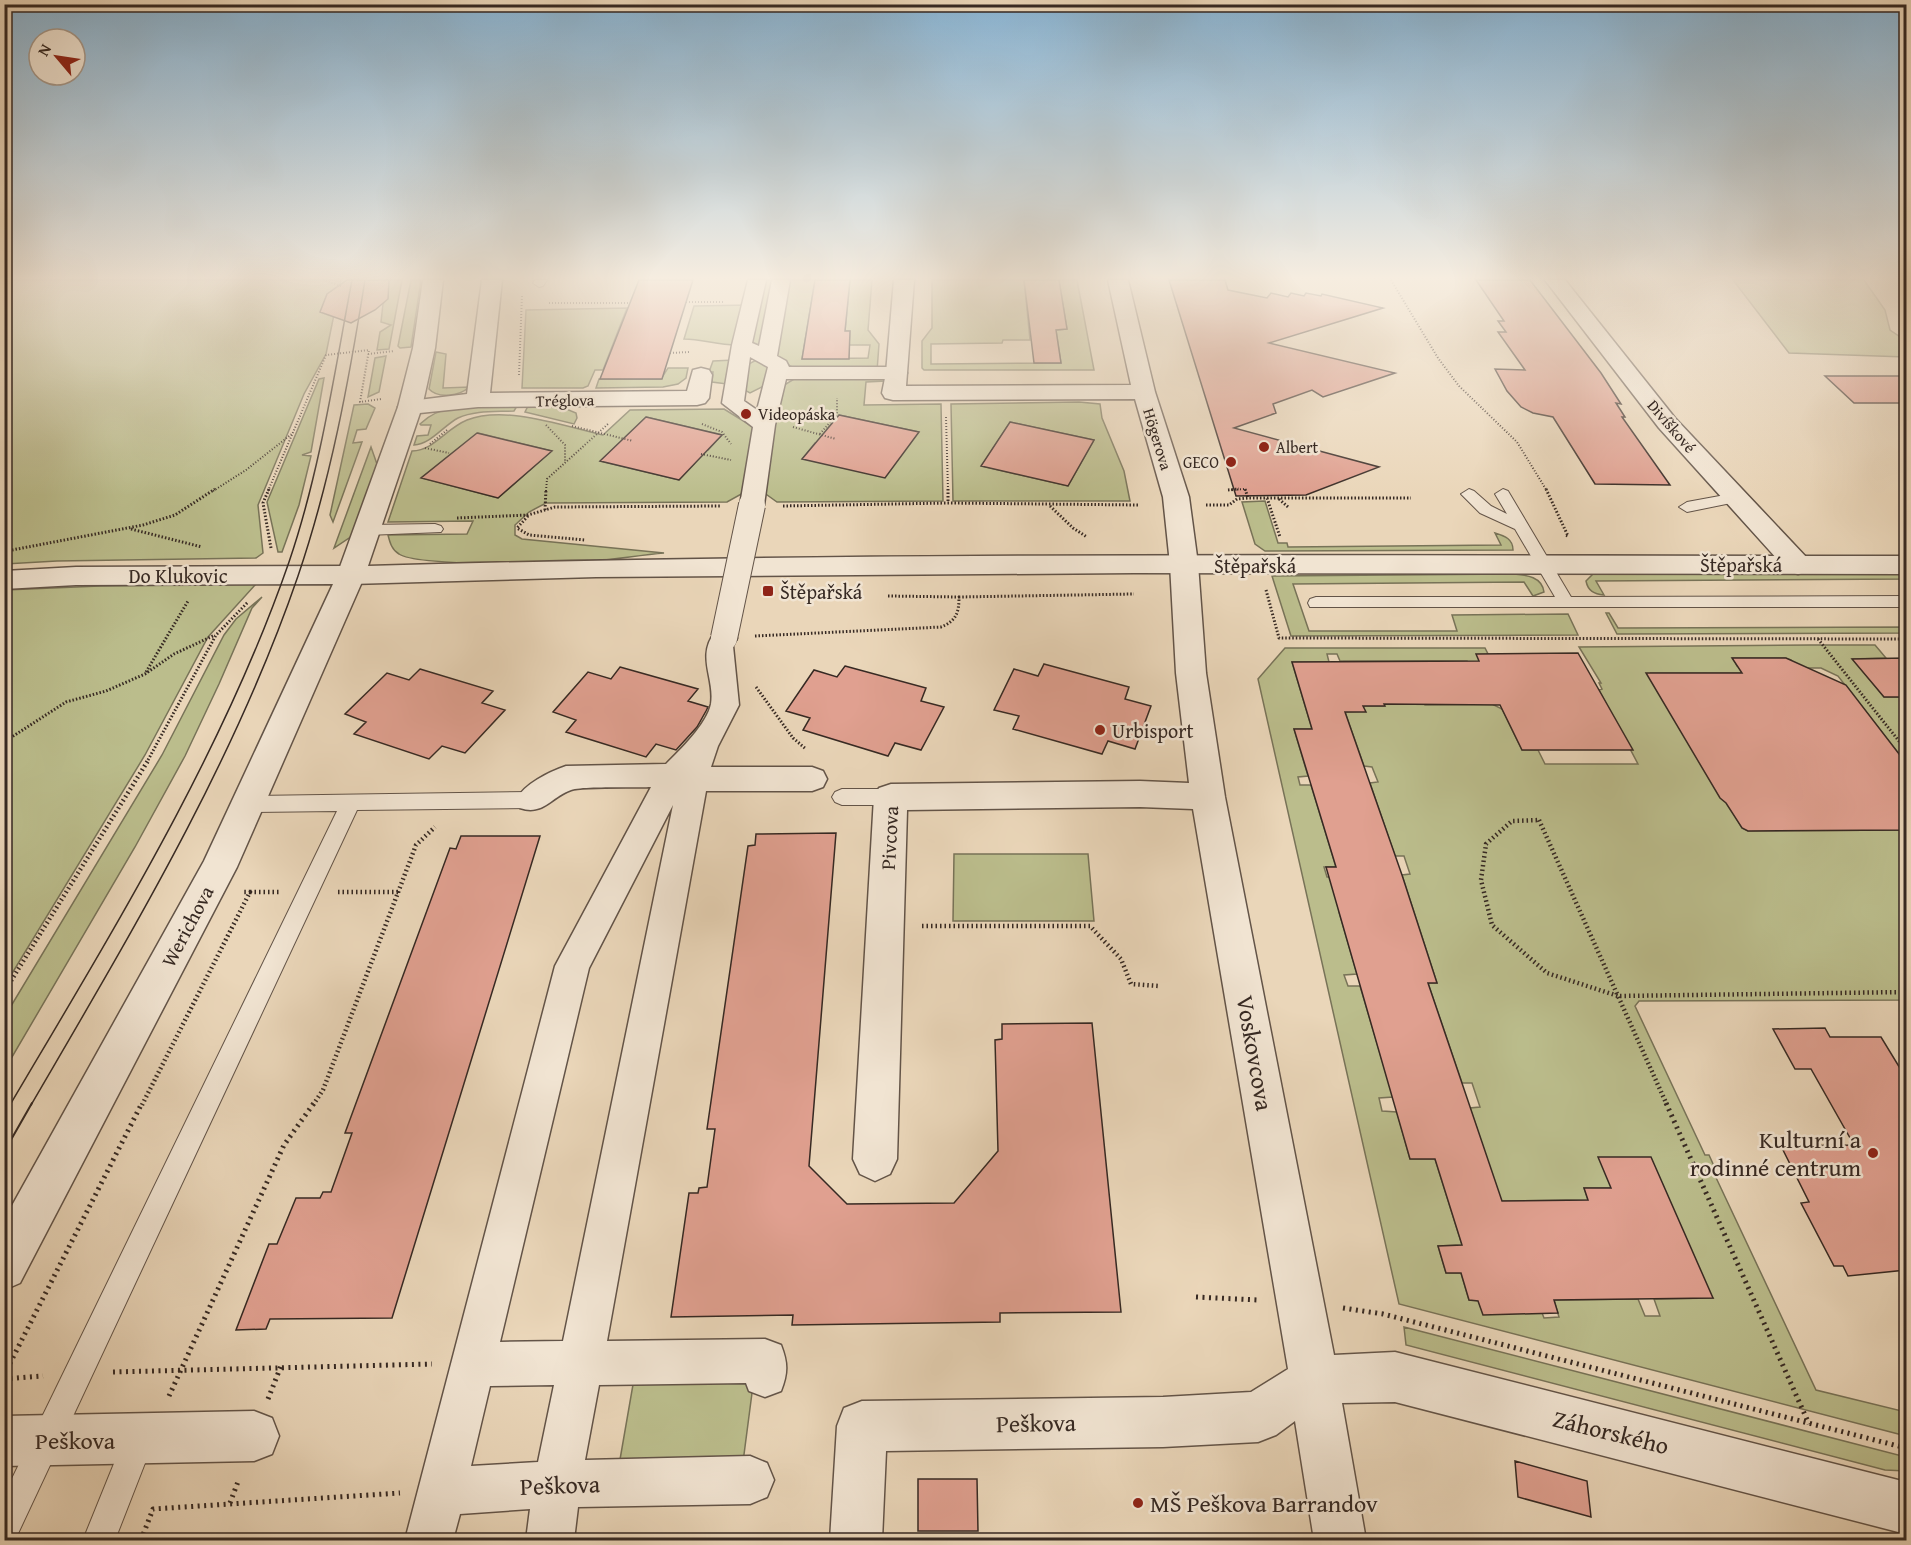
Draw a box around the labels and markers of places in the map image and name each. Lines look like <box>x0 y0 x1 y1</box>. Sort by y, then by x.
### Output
place label: Videopáska <box>758 402 836 426</box>
marker: Videopáska <box>739 407 753 421</box>
place label: Albert <box>1276 435 1319 459</box>
marker: Albert <box>1257 440 1271 454</box>
place label: GECO <box>1183 450 1219 474</box>
marker: GECO <box>1224 455 1238 469</box>
place label: Štěpařská <box>780 577 863 606</box>
marker: Štěpařská <box>761 584 775 598</box>
place label: Urbisport <box>1112 716 1194 745</box>
marker: Urbisport <box>1093 723 1107 737</box>
place label: Kulturní a rodinné centrum <box>1690 1122 1862 1185</box>
marker: Kulturní a rodinné centrum <box>1866 1146 1880 1160</box>
place label: MŠ Peškova Barrandov <box>1150 1486 1378 1521</box>
marker: MŠ Peškova Barrandov <box>1131 1496 1145 1510</box>

